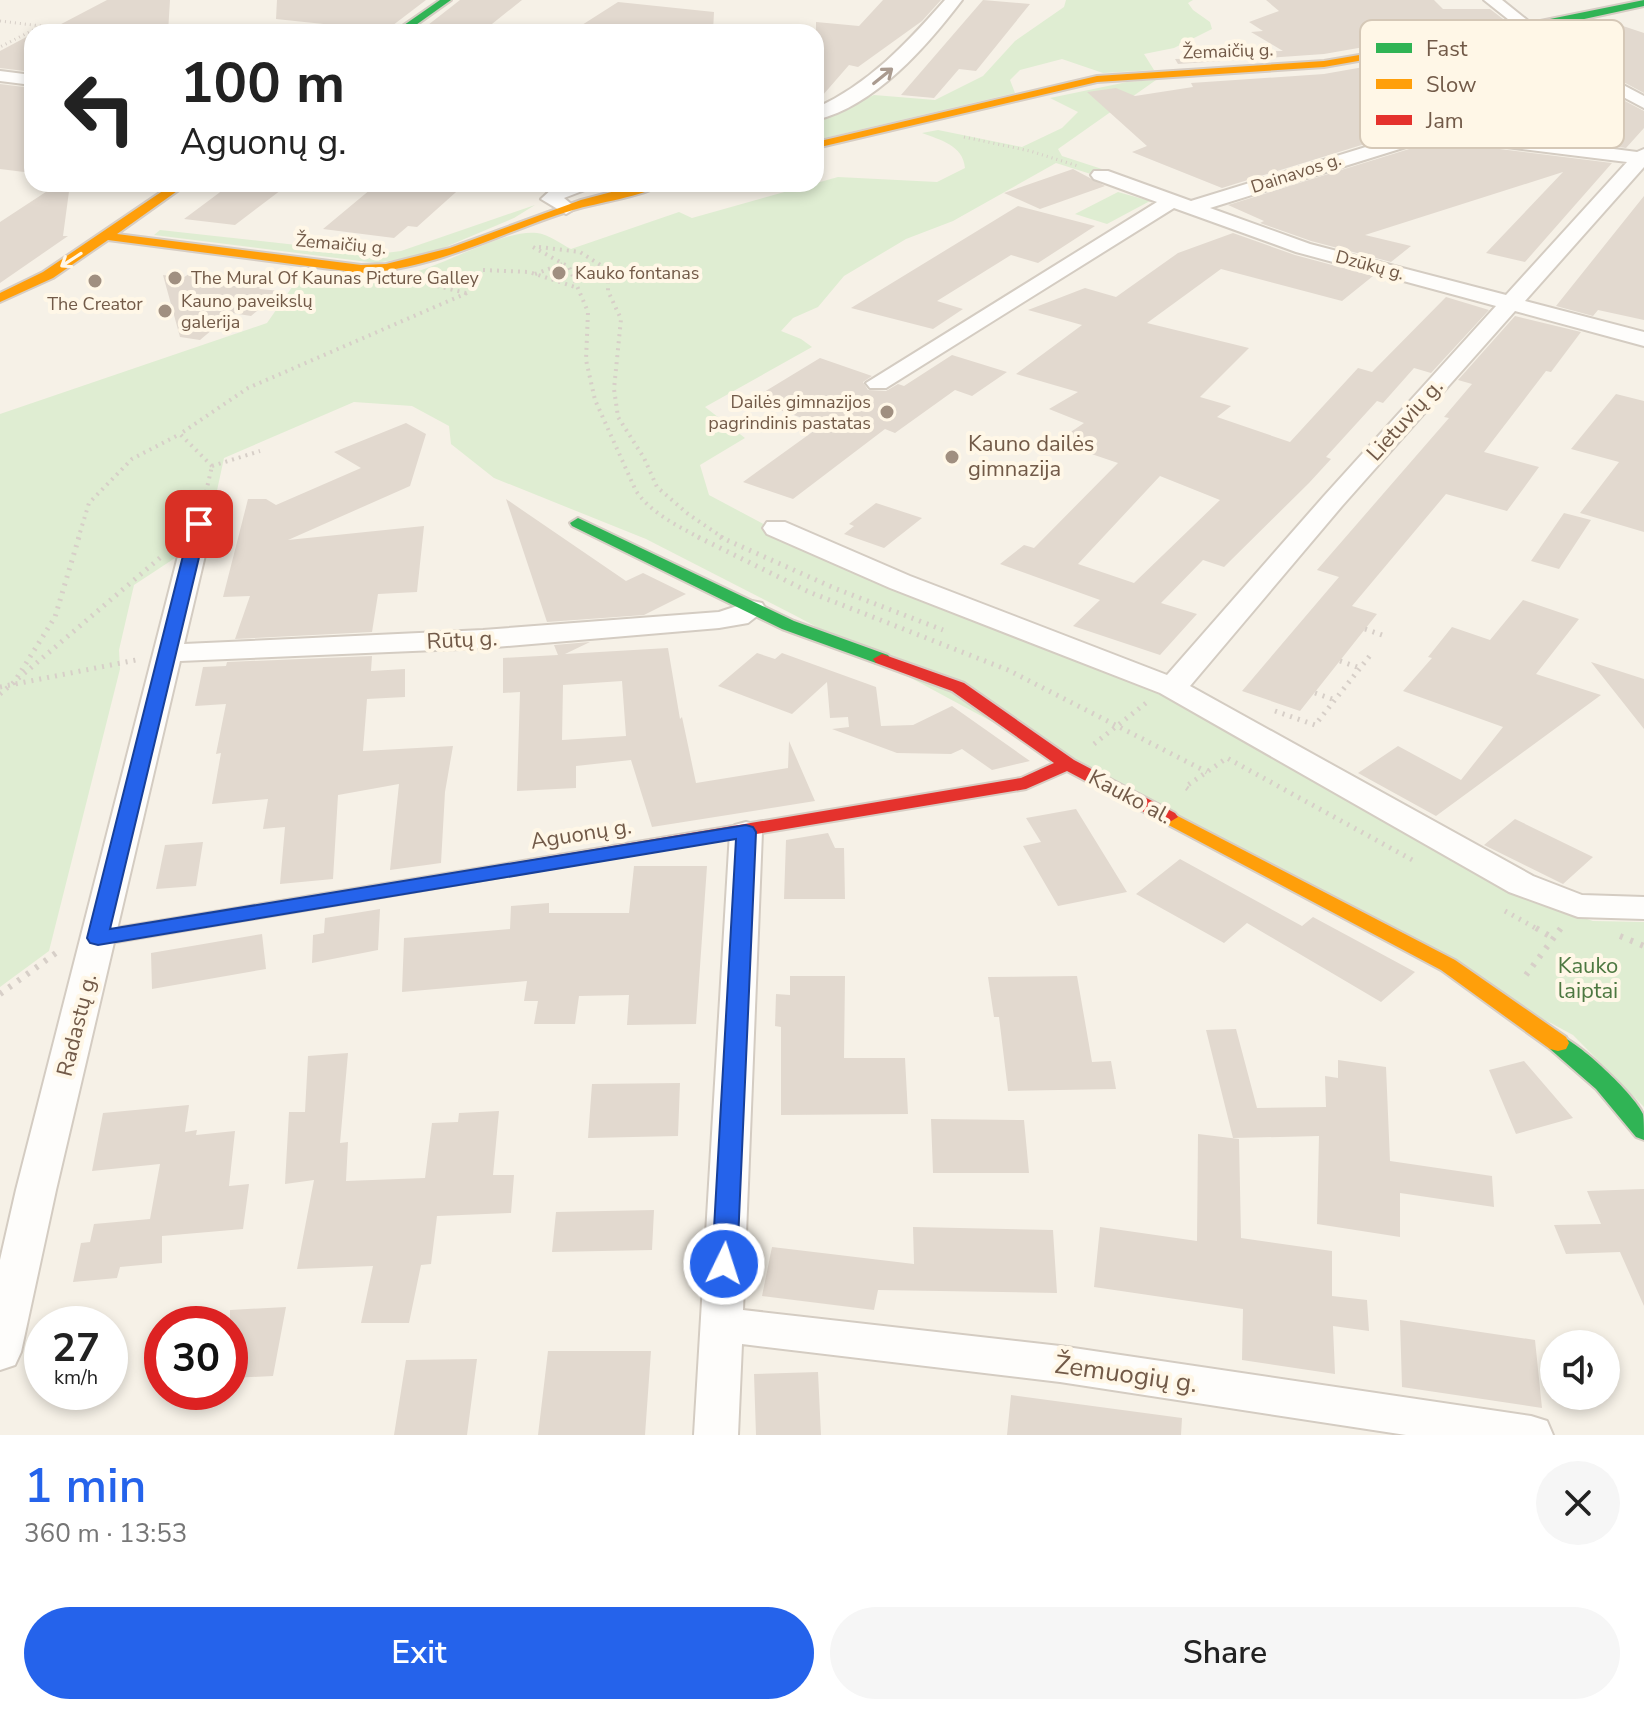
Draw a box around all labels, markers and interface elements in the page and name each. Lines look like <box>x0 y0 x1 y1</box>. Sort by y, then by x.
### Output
legend <box>1360 20 1624 148</box>
text: Fast <box>1426 34 1468 64</box>
street label: Žemaičių g. <box>1182 37 1274 65</box>
text: 100 m <box>180 45 345 122</box>
icon: left <box>48 56 152 160</box>
one-way arrow <box>872 67 893 84</box>
text: Slow <box>1426 70 1477 100</box>
text: Jam <box>1425 106 1464 136</box>
text: Aguonų g. <box>180 118 347 167</box>
street label: Dainavos g. <box>1248 147 1344 199</box>
street label: Žemaičių g. <box>295 228 387 260</box>
street label: Dzūkų g. <box>1333 244 1407 286</box>
one-way arrow <box>60 252 82 269</box>
place label: Kauko fontanas <box>575 261 700 285</box>
marker: Kauko fontanas <box>550 264 568 282</box>
place label: The Mural Of Kaunas Picture Galley <box>191 266 479 290</box>
marker: The Mural Of Kaunas Picture Galley <box>166 269 184 287</box>
marker: The Creator <box>86 272 104 290</box>
place label: Kauno paveikslų galerija <box>181 289 313 334</box>
place label: The Creator <box>47 292 143 316</box>
marker: Kauno paveikslų galerija <box>156 302 174 320</box>
street label: Lietuvių g. <box>1360 372 1450 468</box>
place label: Dailės gimnazijos pagrindinis pastatas <box>708 390 871 435</box>
marker: Dailės gimnazijos pagrindinis pastatas <box>878 403 896 421</box>
place label: Kauno dailės gimnazija <box>968 429 1094 484</box>
marker: Kauno dailės gimnazija <box>943 448 961 466</box>
pin <box>165 490 233 558</box>
icon: arrive <box>177 502 221 546</box>
street label: Rūtų g. <box>426 623 498 657</box>
street label: Kauko al. <box>1083 763 1177 831</box>
street label: Aguonų g. <box>528 811 634 857</box>
park label: Kauko laiptai <box>1558 951 1618 1006</box>
street label: Radastų g. <box>50 970 104 1080</box>
position arrow <box>682 1222 766 1306</box>
speed limit sign: 30 <box>144 1306 248 1410</box>
text: 27 <box>52 1321 100 1375</box>
map controls <box>1540 1330 1620 1410</box>
button: sound <box>1540 1330 1620 1410</box>
street label: Žemuogių g. <box>1052 1347 1200 1401</box>
text: km/h <box>54 1364 98 1391</box>
text: 1 min <box>24 1453 146 1519</box>
button: close <box>1536 1461 1620 1545</box>
text: 360 m · 13:53 <box>24 1516 187 1551</box>
button: Exit <box>24 1607 814 1699</box>
button: Share <box>830 1607 1620 1699</box>

